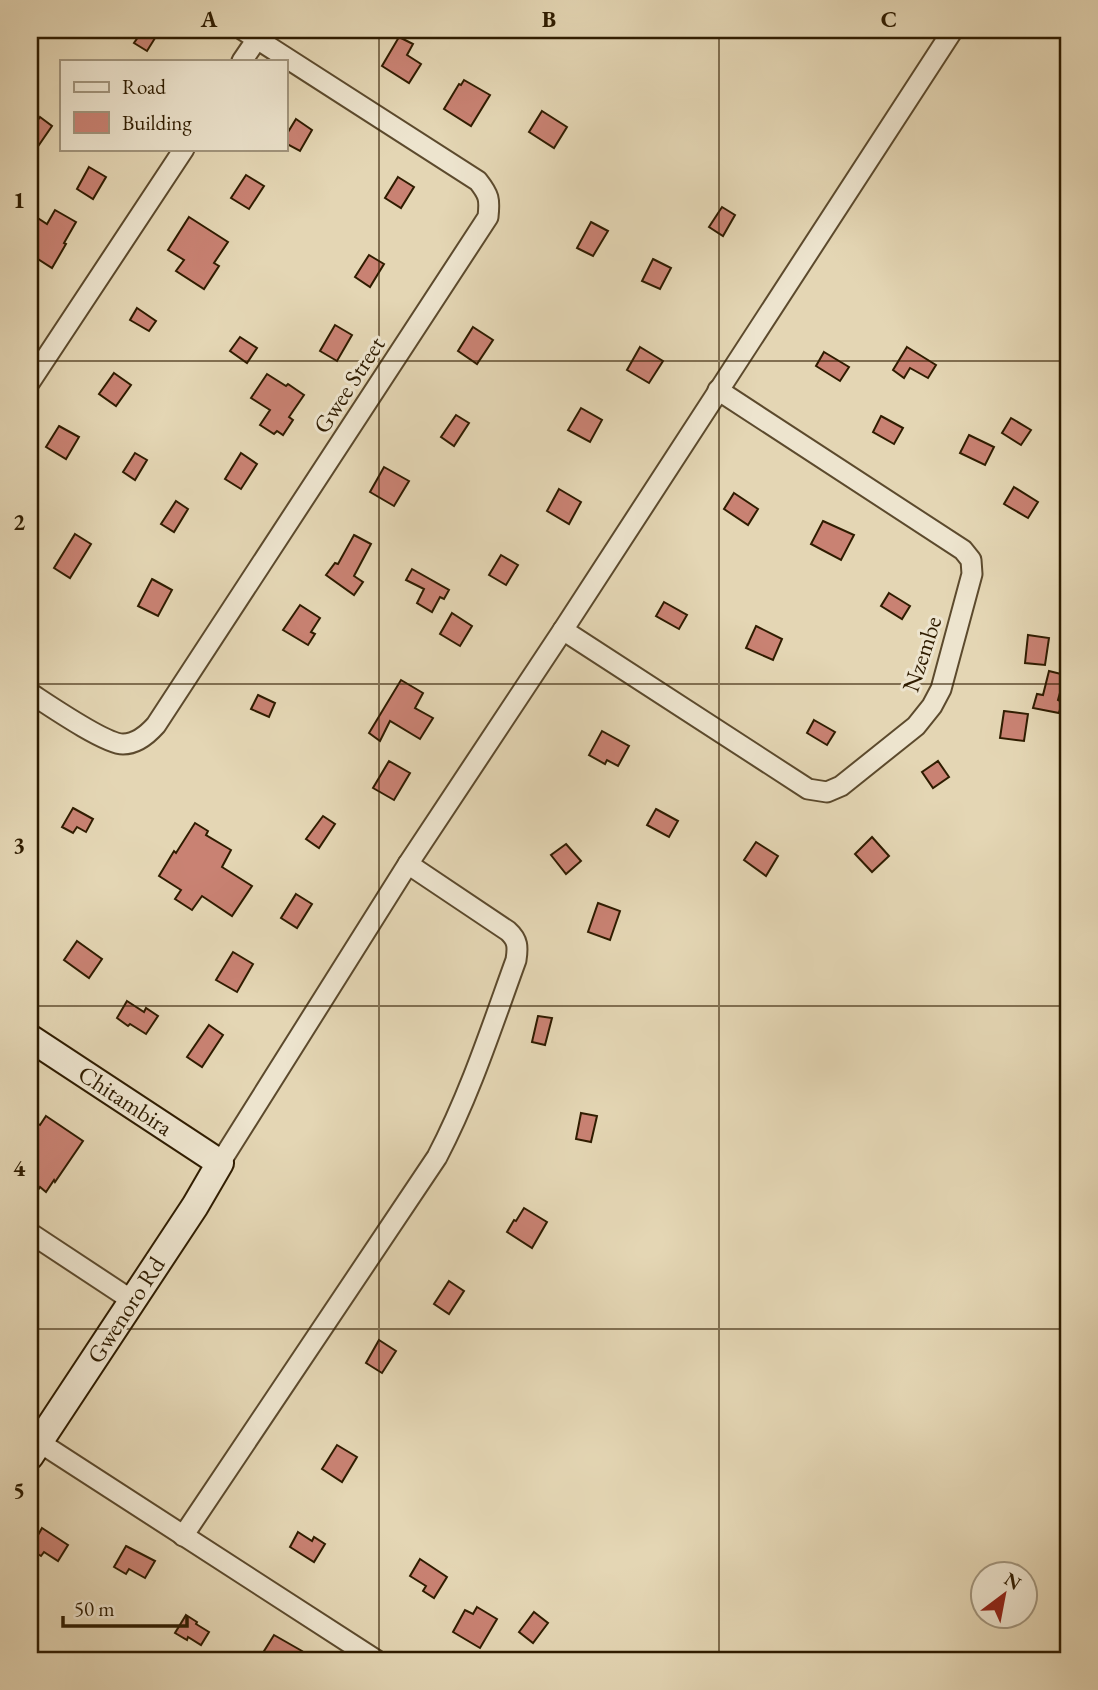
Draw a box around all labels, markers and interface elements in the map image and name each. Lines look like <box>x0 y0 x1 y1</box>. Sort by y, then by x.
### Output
text: A <box>200 4 218 34</box>
text: B <box>542 4 556 34</box>
text: C <box>881 4 897 34</box>
legend <box>60 60 287 150</box>
text: Road <box>122 73 166 100</box>
text: Building <box>122 109 192 136</box>
text: 1 <box>13 185 25 215</box>
street label: Gwee Street <box>306 330 392 439</box>
text: 2 <box>13 507 25 537</box>
street label: Nzembe <box>895 612 948 696</box>
text: 3 <box>13 830 25 860</box>
street label: Chitambira <box>72 1058 179 1143</box>
text: 4 <box>13 1153 26 1183</box>
street label: Gwenoro Rd <box>80 1250 172 1369</box>
text: 5 <box>13 1475 25 1505</box>
north arrow <box>968 1560 1038 1630</box>
text: N <box>1000 1566 1026 1596</box>
scale bar <box>63 1585 187 1629</box>
text: 50 m <box>74 1595 115 1622</box>

